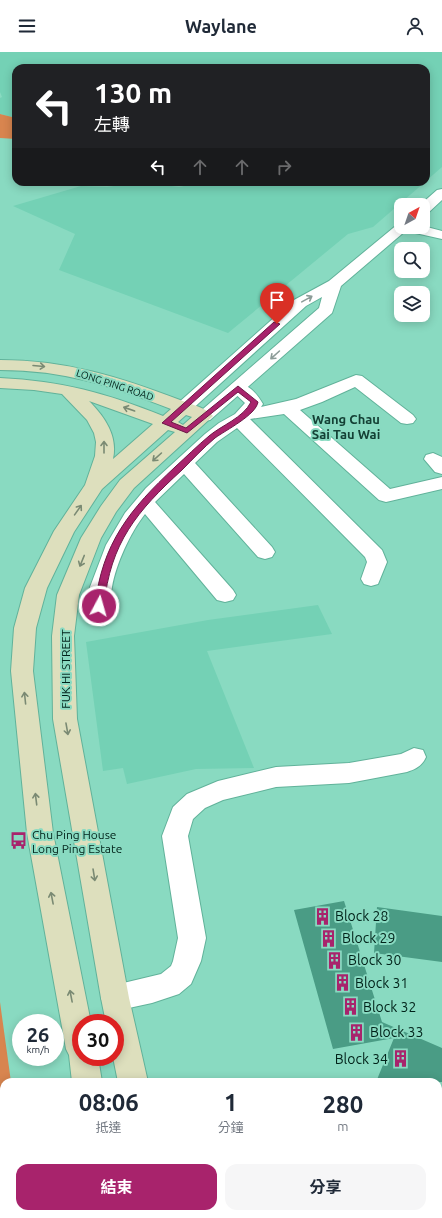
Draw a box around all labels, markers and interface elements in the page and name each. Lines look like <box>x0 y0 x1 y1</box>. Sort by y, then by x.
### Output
icon: menu <box>16 15 38 37</box>
icon: person <box>404 15 426 37</box>
text: Waylane <box>185 16 257 36</box>
text: 130 m <box>94 77 172 108</box>
icon: left <box>28 80 80 132</box>
text: 左轉 <box>94 114 130 134</box>
icon: left <box>147 156 169 178</box>
icon: ahead <box>189 156 211 178</box>
icon: ahead <box>231 156 253 178</box>
icon: right <box>273 156 295 178</box>
north arrow <box>394 198 430 234</box>
map controls <box>394 198 430 322</box>
button: search <box>394 242 430 278</box>
pin <box>260 283 294 324</box>
button: layers <box>394 286 430 322</box>
icon: arrive <box>266 289 288 311</box>
one-way arrow <box>300 295 312 303</box>
one-way arrow <box>271 350 281 359</box>
one-way arrow <box>32 362 45 370</box>
street label: LONG PING ROAD <box>75 367 155 403</box>
one-way arrow <box>123 405 136 412</box>
district label: Wang Chau Sai Tau Wai <box>312 412 380 441</box>
one-way arrow <box>100 441 108 454</box>
one-way arrow <box>152 452 163 461</box>
one-way arrow <box>74 505 82 516</box>
one-way arrow <box>78 554 85 566</box>
position arrow <box>78 585 120 627</box>
street label: FUK HI STREET <box>59 629 72 709</box>
one-way arrow <box>22 692 29 705</box>
one-way arrow <box>64 723 72 736</box>
one-way arrow <box>32 793 40 806</box>
place label: Chu Ping House Long Ping Estate <box>32 828 122 855</box>
bus stop icon: Chu Ping House Long Ping Estate <box>9 831 29 851</box>
one-way arrow <box>90 868 98 881</box>
one-way arrow <box>48 892 56 905</box>
building icon: Block 28 <box>312 906 332 926</box>
place label: Block 28 <box>335 908 388 924</box>
building icon: Block 29 <box>319 928 339 948</box>
place label: Block 29 <box>342 930 395 946</box>
building icon: Block 30 <box>325 950 345 970</box>
place label: Block 30 <box>348 952 401 968</box>
building icon: Block 31 <box>332 973 352 993</box>
place label: Block 31 <box>355 975 408 991</box>
one-way arrow <box>67 990 75 1003</box>
building icon: Block 32 <box>340 997 360 1017</box>
place label: Block 32 <box>363 999 416 1015</box>
speed limit sign: 30 <box>72 1014 124 1066</box>
building icon: Block 33 <box>347 1022 367 1042</box>
text: 26 <box>27 1023 49 1046</box>
place label: Block 33 <box>370 1024 423 1040</box>
text: km/h <box>26 1044 50 1055</box>
building icon: Block 34 <box>391 1049 411 1069</box>
place label: Block 34 <box>335 1051 388 1067</box>
text: 08:06 <box>79 1089 139 1116</box>
text: 1 <box>224 1089 238 1116</box>
text: 280 <box>323 1091 363 1118</box>
text: m <box>337 1119 348 1133</box>
text: 抵達 <box>96 1120 122 1134</box>
text: 分鐘 <box>218 1120 244 1134</box>
button: 結束 <box>16 1164 217 1210</box>
button: 分享 <box>225 1164 426 1210</box>

